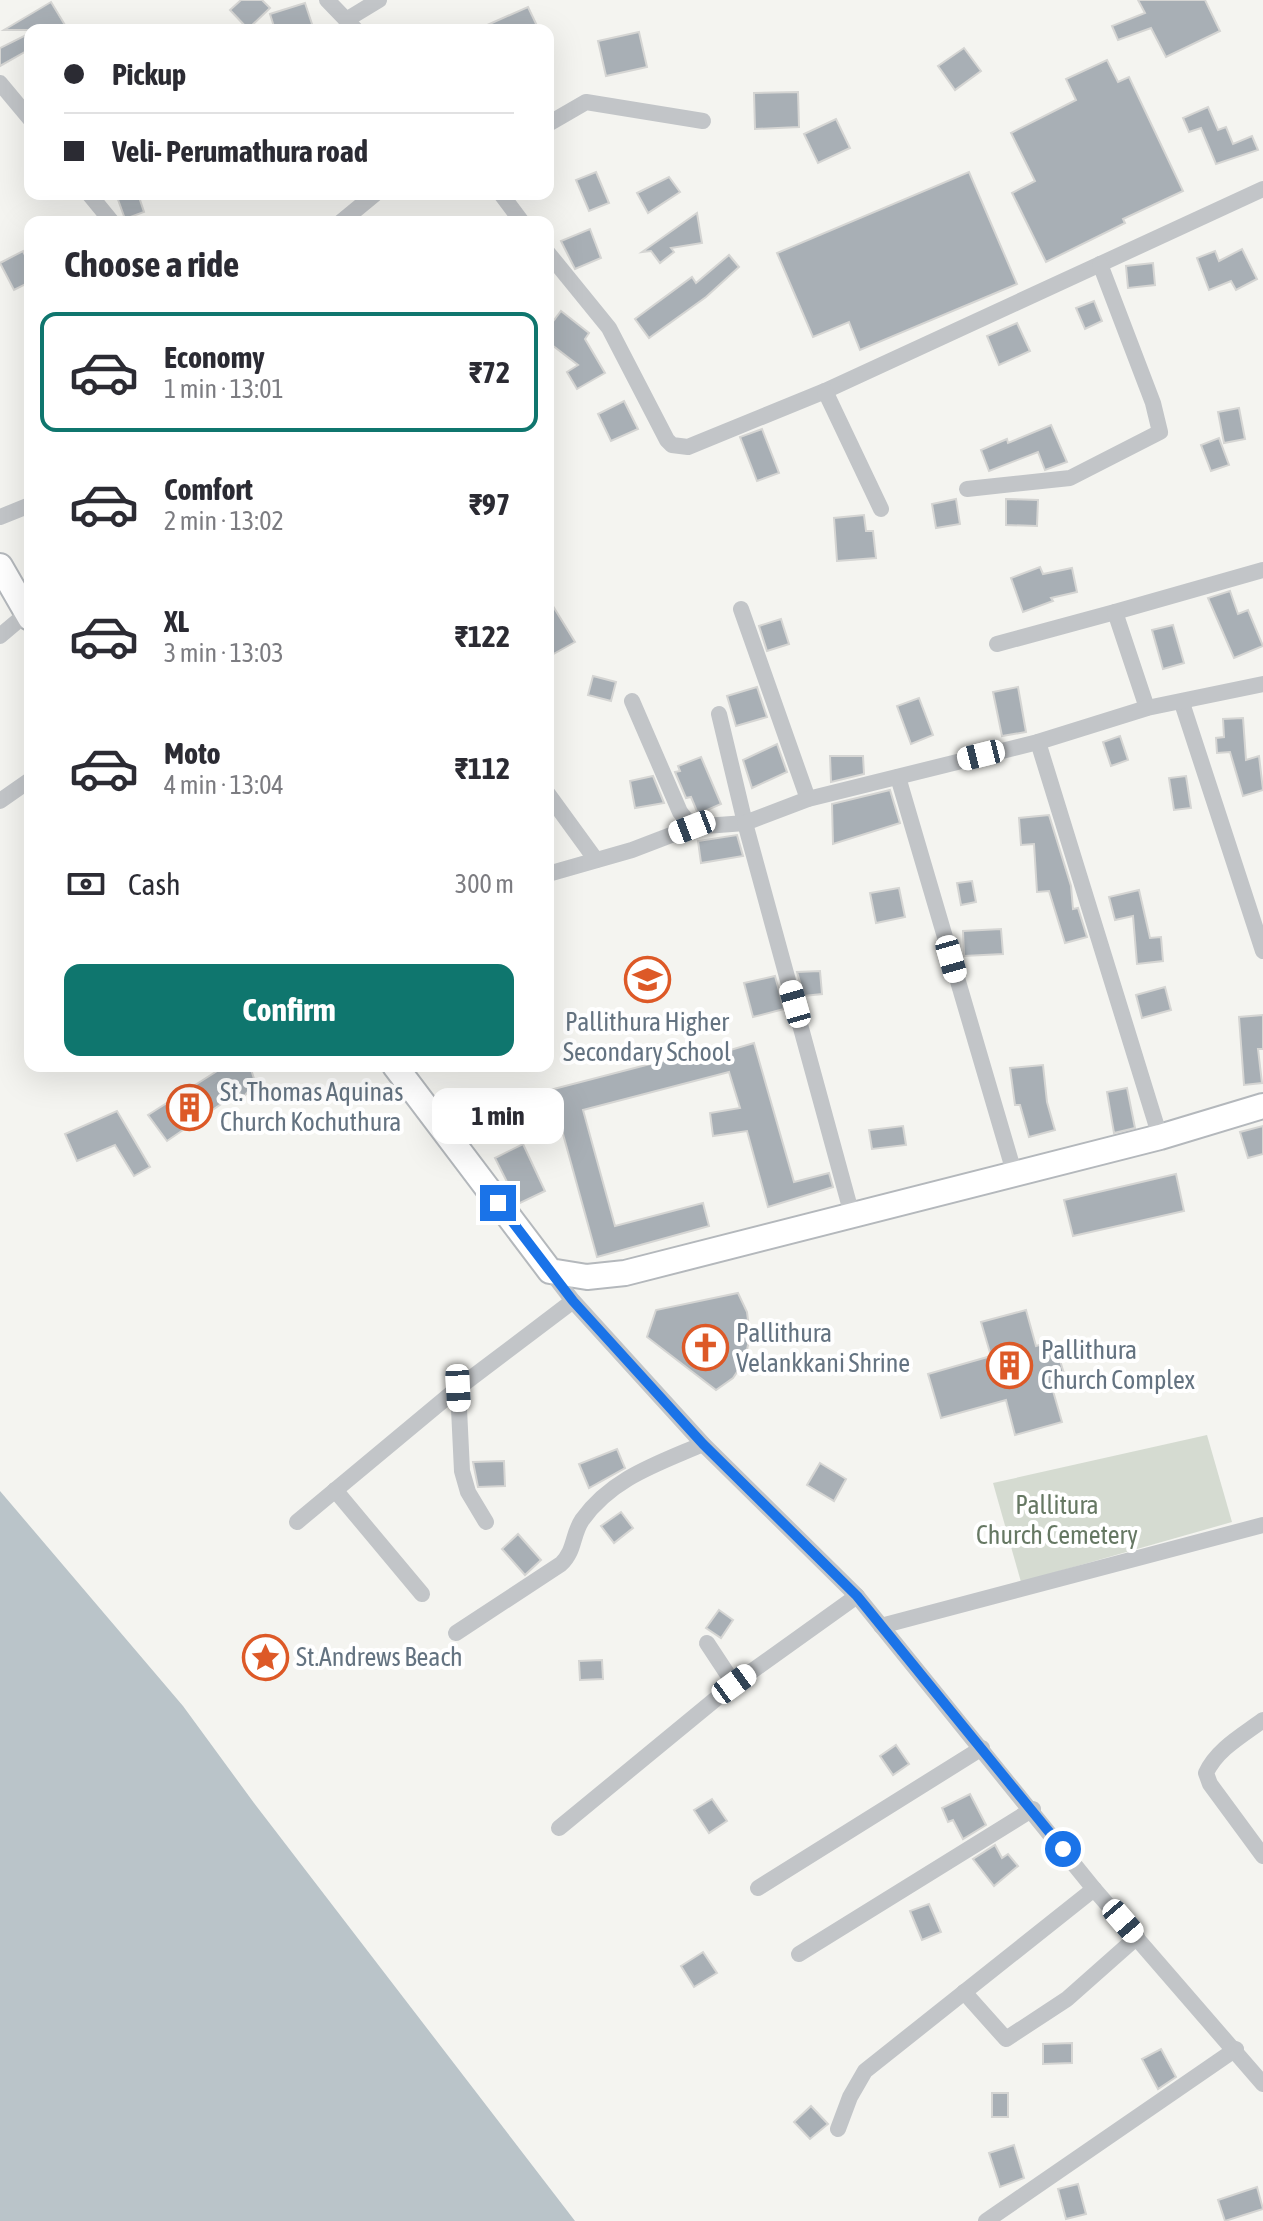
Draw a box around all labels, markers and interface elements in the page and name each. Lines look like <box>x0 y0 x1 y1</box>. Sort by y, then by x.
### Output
text: Pickup <box>112 57 186 91</box>
text: Veli- Perumathura road <box>112 134 368 168</box>
text: Choose a ride <box>64 243 239 285</box>
icon: car <box>68 336 140 408</box>
text: Economy <box>164 340 265 374</box>
text: ₹72 <box>469 355 510 389</box>
text: 1 min · 13:01 <box>164 374 284 404</box>
icon: car <box>68 468 140 540</box>
text: Comfort <box>164 472 253 506</box>
text: ₹97 <box>469 487 510 521</box>
text: 2 min · 13:02 <box>164 506 284 536</box>
icon: car <box>68 600 140 672</box>
text: XL <box>164 604 189 638</box>
text: ₹122 <box>455 619 510 653</box>
text: 3 min · 13:03 <box>164 638 284 668</box>
icon: car <box>68 732 140 804</box>
text: Moto <box>164 736 221 770</box>
car <box>955 738 1007 772</box>
text: ₹112 <box>455 751 510 785</box>
text: 4 min · 13:04 <box>164 770 284 800</box>
car <box>665 807 719 847</box>
icon: cash <box>64 862 108 906</box>
text: Cash <box>128 867 181 901</box>
text: 300 m <box>455 869 514 899</box>
car <box>933 933 969 985</box>
school or university icon: Pallithura Higher Secondary School <box>623 955 671 1003</box>
button: Confirm <box>64 964 514 1056</box>
car <box>777 978 813 1030</box>
place label: Pallithura Higher Secondary School <box>563 1007 731 1067</box>
place label: St. Thomas Aquinas Church Kochuthura <box>220 1077 403 1137</box>
building icon: St. Thomas Aquinas Church Kochuthura <box>165 1083 213 1131</box>
callout: 1 min <box>432 1087 564 1143</box>
text: 1 min <box>471 1101 525 1131</box>
route end <box>480 1185 516 1221</box>
place label: Pallithura Velankkani Shrine <box>736 1318 910 1378</box>
church icon: Pallithura Velankkani Shrine <box>681 1324 729 1372</box>
place label: Pallithura Church Complex <box>1041 1335 1195 1395</box>
building icon: Pallithura Church Complex <box>986 1341 1034 1389</box>
car <box>445 1363 471 1413</box>
park label: Pallitura Church Cemetery <box>976 1490 1138 1550</box>
place icon: St.Andrews Beach <box>241 1633 289 1681</box>
place label: St.Andrews Beach <box>296 1642 463 1672</box>
car <box>708 1660 760 1708</box>
route start <box>1045 1831 1081 1867</box>
car <box>1098 1895 1148 1947</box>

